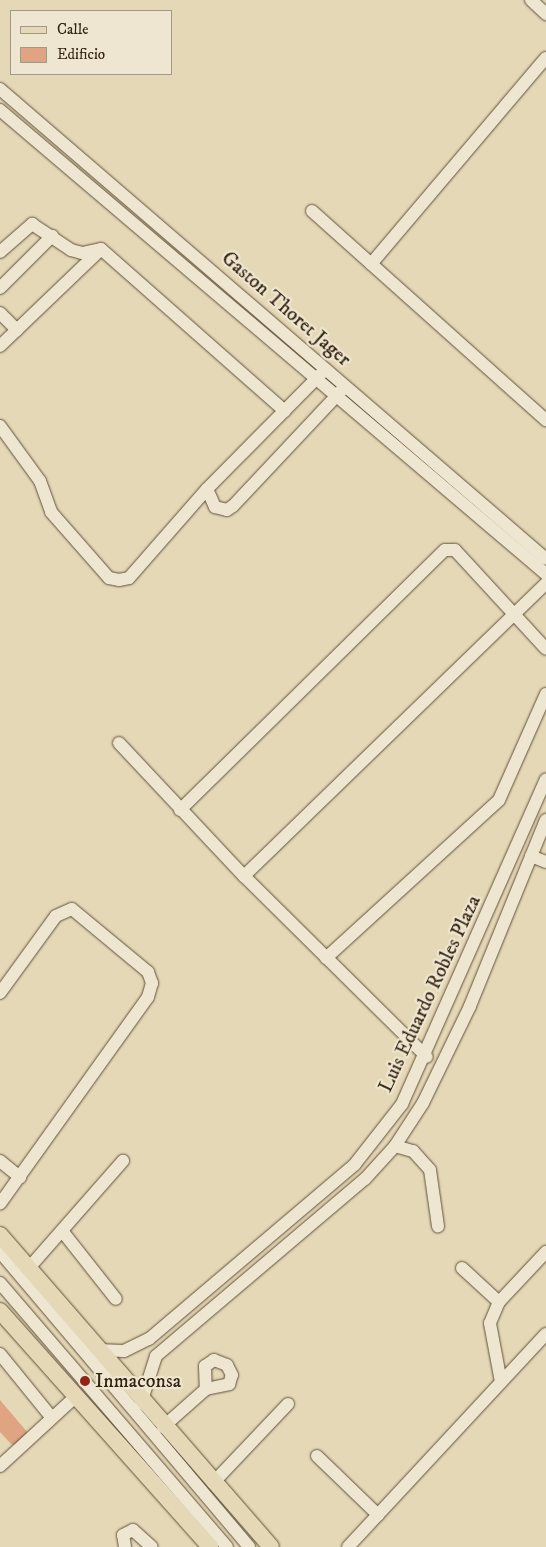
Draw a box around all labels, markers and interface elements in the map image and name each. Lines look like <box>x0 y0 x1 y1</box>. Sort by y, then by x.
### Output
legend <box>10 10 172 75</box>
text: Calle <box>57 20 89 39</box>
text: Edificio <box>57 45 105 64</box>
street label: Gaston Thoret Jager <box>217 246 355 372</box>
street label: Luis Eduardo Robles Plaza <box>374 892 486 1096</box>
place label: Inmaconsa <box>95 1369 181 1393</box>
marker: Inmaconsa <box>79 1375 91 1387</box>

